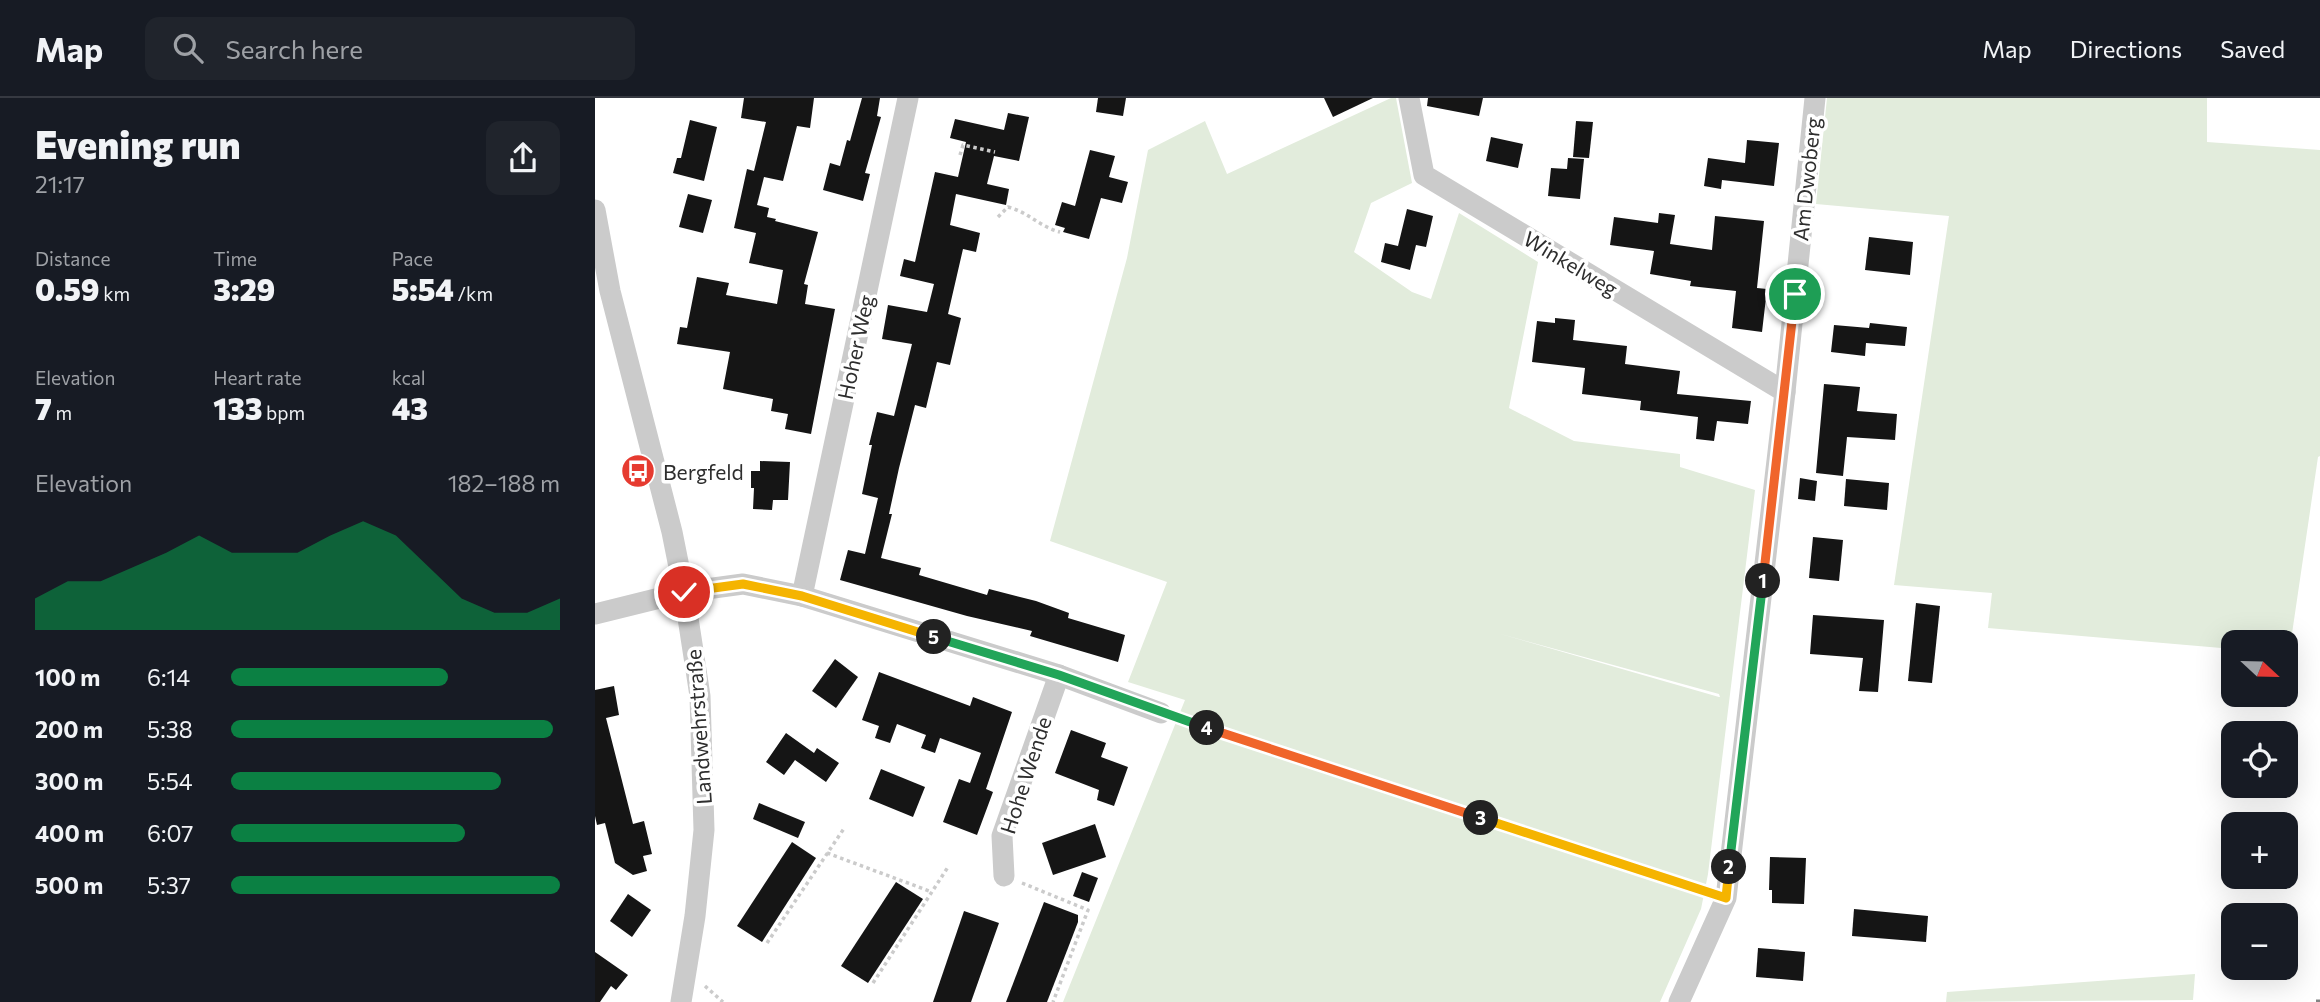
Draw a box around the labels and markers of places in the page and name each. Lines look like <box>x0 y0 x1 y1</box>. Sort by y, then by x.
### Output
pin <box>1765 264 1825 324</box>
bus stop icon: Bergfeld <box>619 452 657 490</box>
place label: Bergfeld <box>663 459 744 484</box>
pin <box>654 562 714 622</box>
pin: 1 <box>1745 564 1781 598</box>
pin: 5 <box>917 620 951 654</box>
pin: 4 <box>1189 710 1225 746</box>
pin: 3 <box>1463 800 1498 836</box>
pin: 2 <box>1711 850 1747 884</box>

